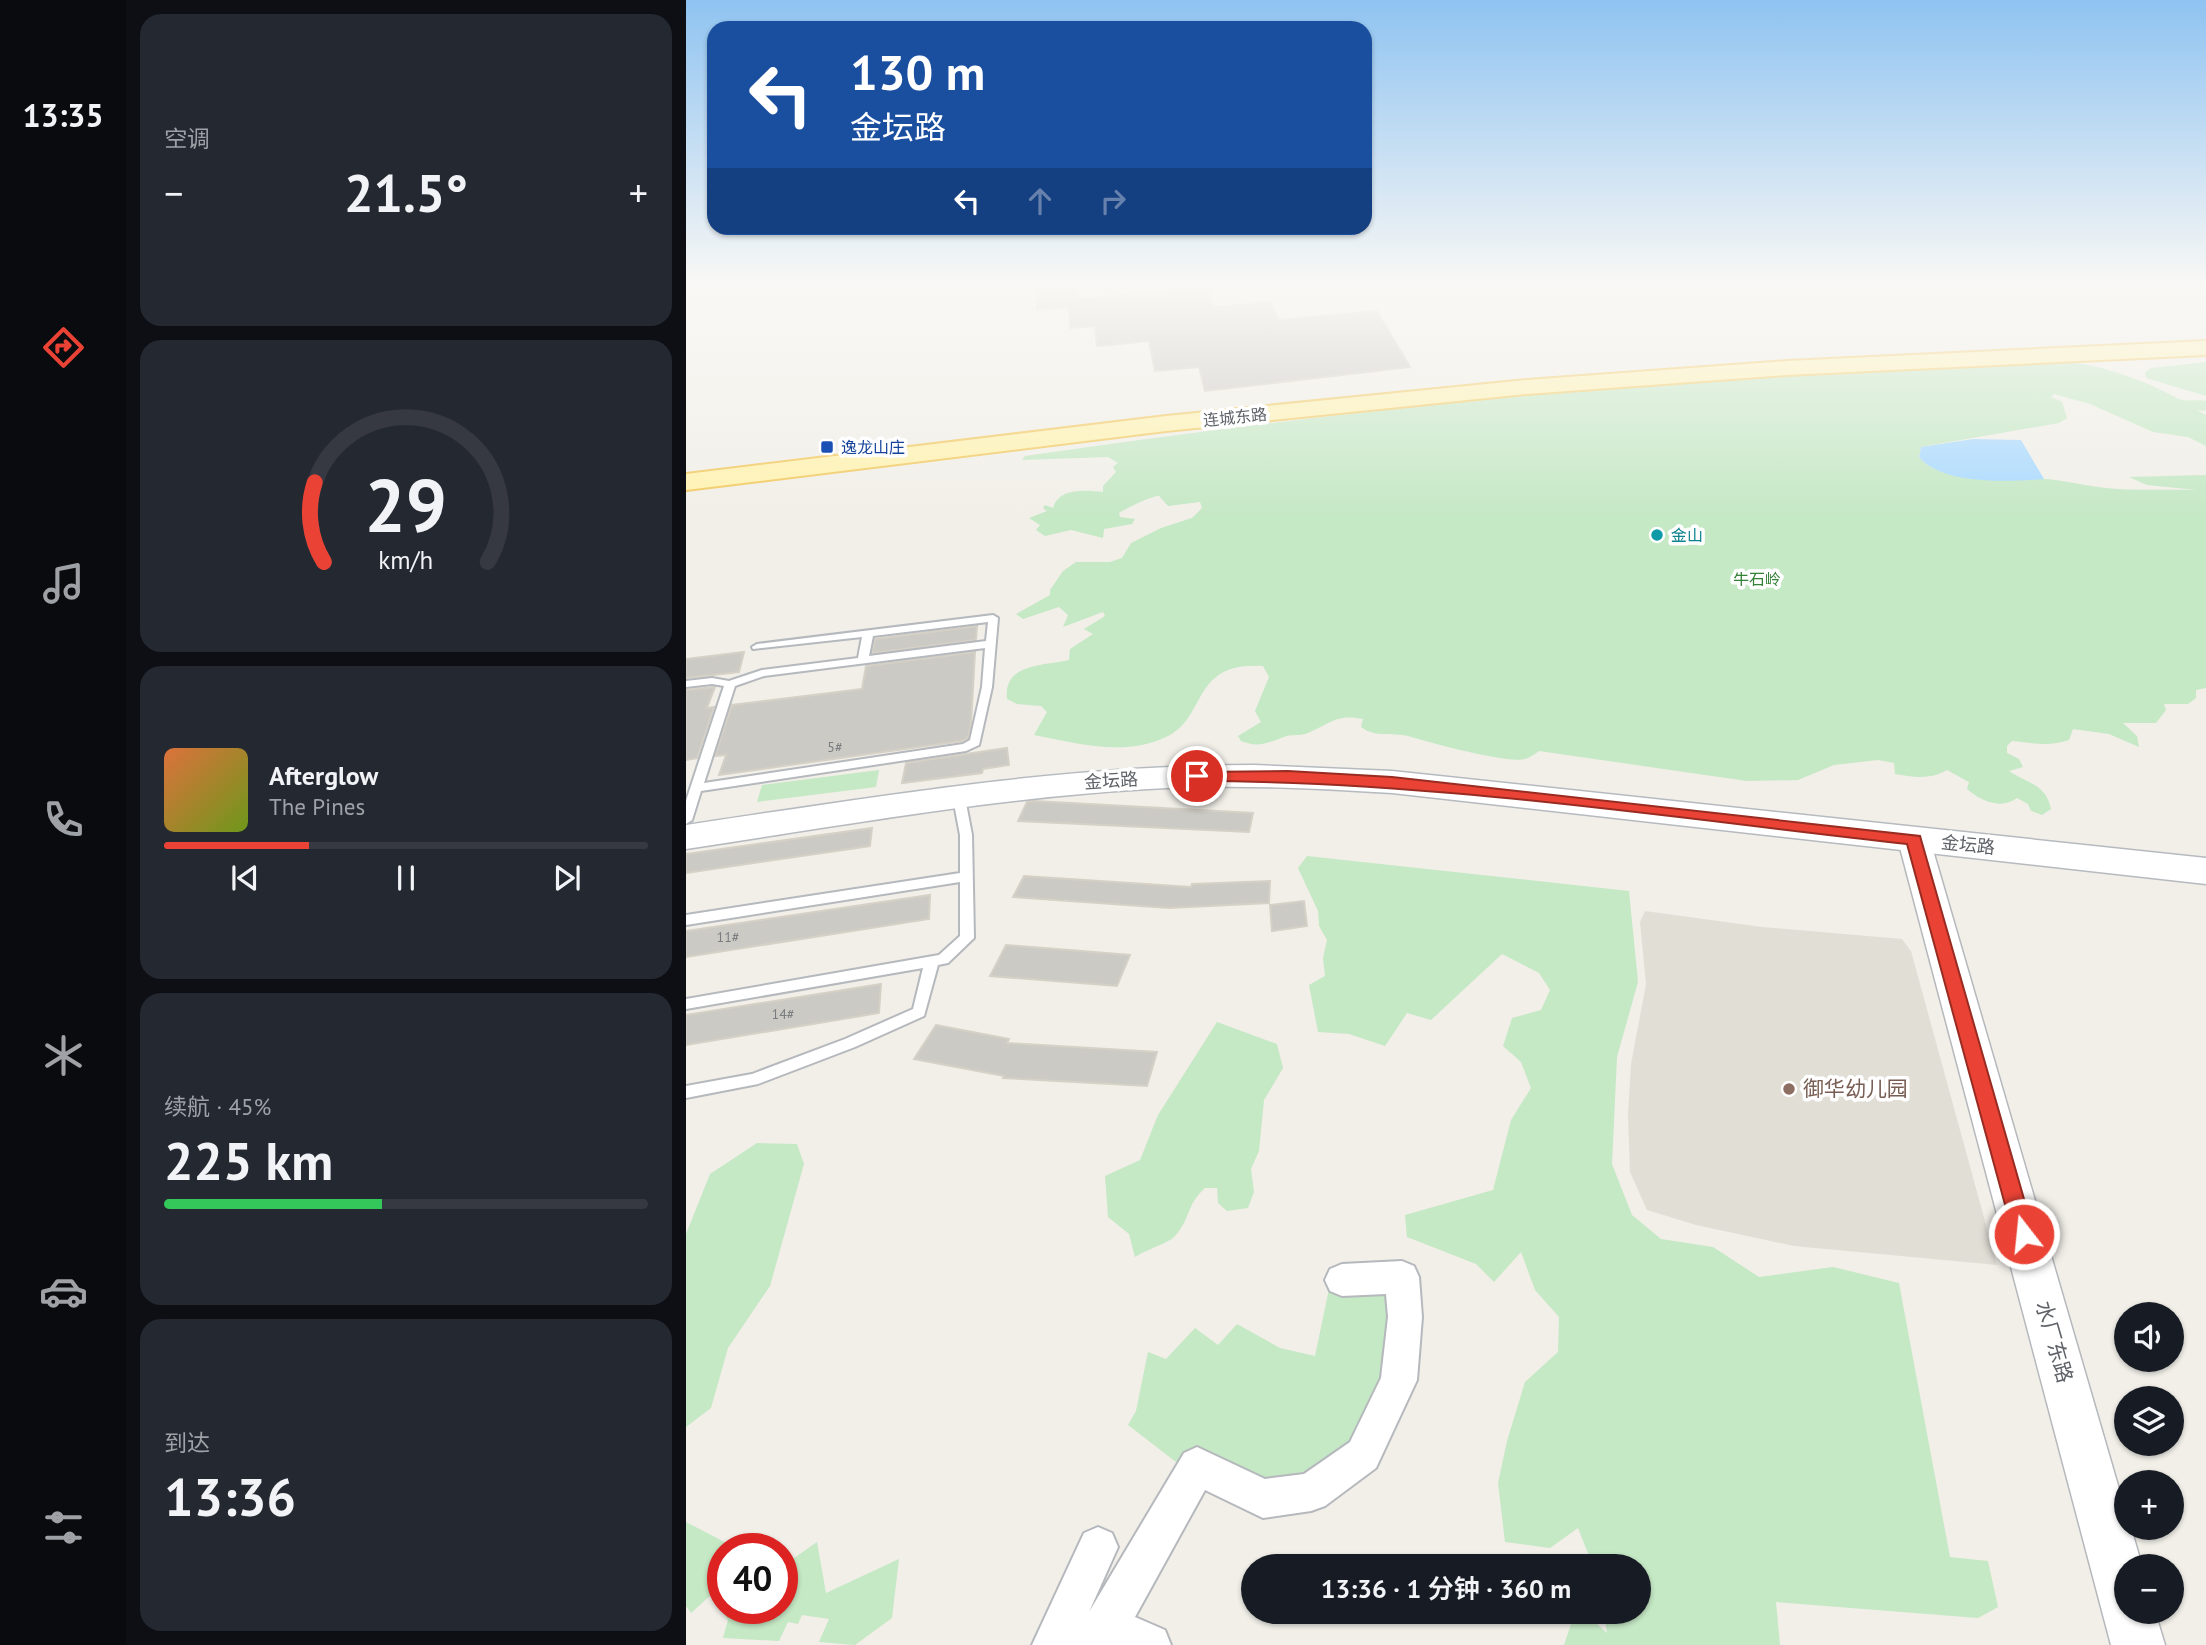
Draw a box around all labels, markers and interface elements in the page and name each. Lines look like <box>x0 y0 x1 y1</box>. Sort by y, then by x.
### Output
text: 130 m <box>850 40 985 104</box>
icon: left <box>735 49 826 140</box>
text: 13:35 <box>22 94 104 136</box>
text: 金坛路 <box>850 106 946 148</box>
text: 空调 <box>164 124 210 153</box>
text: 21.5° <box>344 159 468 226</box>
text: − <box>164 168 183 217</box>
text: + <box>629 168 648 217</box>
icon: left <box>948 182 986 220</box>
icon: ahead <box>1021 182 1059 220</box>
icon: right <box>1094 182 1132 220</box>
icon: directions <box>39 323 88 372</box>
street label: 连城东路 <box>1202 404 1268 430</box>
place label: 逸龙山庄 <box>841 437 905 457</box>
marker: 逸龙山庄 <box>819 439 835 455</box>
text: 29 <box>365 459 447 553</box>
place label: 金山 <box>1671 525 1703 545</box>
marker: 金山 <box>1649 527 1665 543</box>
text: km/h <box>379 544 433 576</box>
icon: music <box>39 559 88 608</box>
park label: 牛石岭 <box>1733 569 1781 589</box>
house number: 5# <box>827 738 843 756</box>
pin <box>1167 746 1227 806</box>
icon: arrive <box>1178 757 1216 795</box>
text: Afterglow <box>269 759 378 792</box>
street label: 金坛路 <box>1083 767 1139 794</box>
text: The Pines <box>269 792 365 821</box>
icon: phone <box>39 795 88 844</box>
street label: 金坛路 <box>1940 830 1996 859</box>
icon: previous <box>226 859 264 897</box>
icon: pause <box>387 859 425 897</box>
icon: next <box>548 859 586 897</box>
house number: 11# <box>717 928 739 946</box>
house number: 14# <box>772 1005 794 1023</box>
icon: climate <box>39 1031 88 1080</box>
place label: 御华幼儿园 <box>1803 1075 1908 1102</box>
marker: 御华幼儿园 <box>1781 1081 1797 1097</box>
text: 续航 · 45% <box>164 1092 271 1121</box>
text: 225 km <box>164 1127 333 1194</box>
position arrow <box>1987 1197 2061 1271</box>
icon: car <box>39 1267 88 1316</box>
street label: 水厂东路 <box>2030 1298 2079 1386</box>
map controls <box>2114 1302 2184 1624</box>
button: sound <box>2114 1302 2184 1372</box>
button: layers <box>2114 1386 2184 1456</box>
text: 到达 <box>164 1428 210 1457</box>
text: 13:36 <box>164 1463 296 1530</box>
button: + <box>2114 1470 2184 1540</box>
icon: filters <box>39 1503 88 1552</box>
speed limit sign: 40 <box>707 1533 798 1624</box>
button: − <box>2114 1554 2184 1624</box>
text: 13:36 · 1 分钟 · 360 m <box>1321 1572 1571 1605</box>

